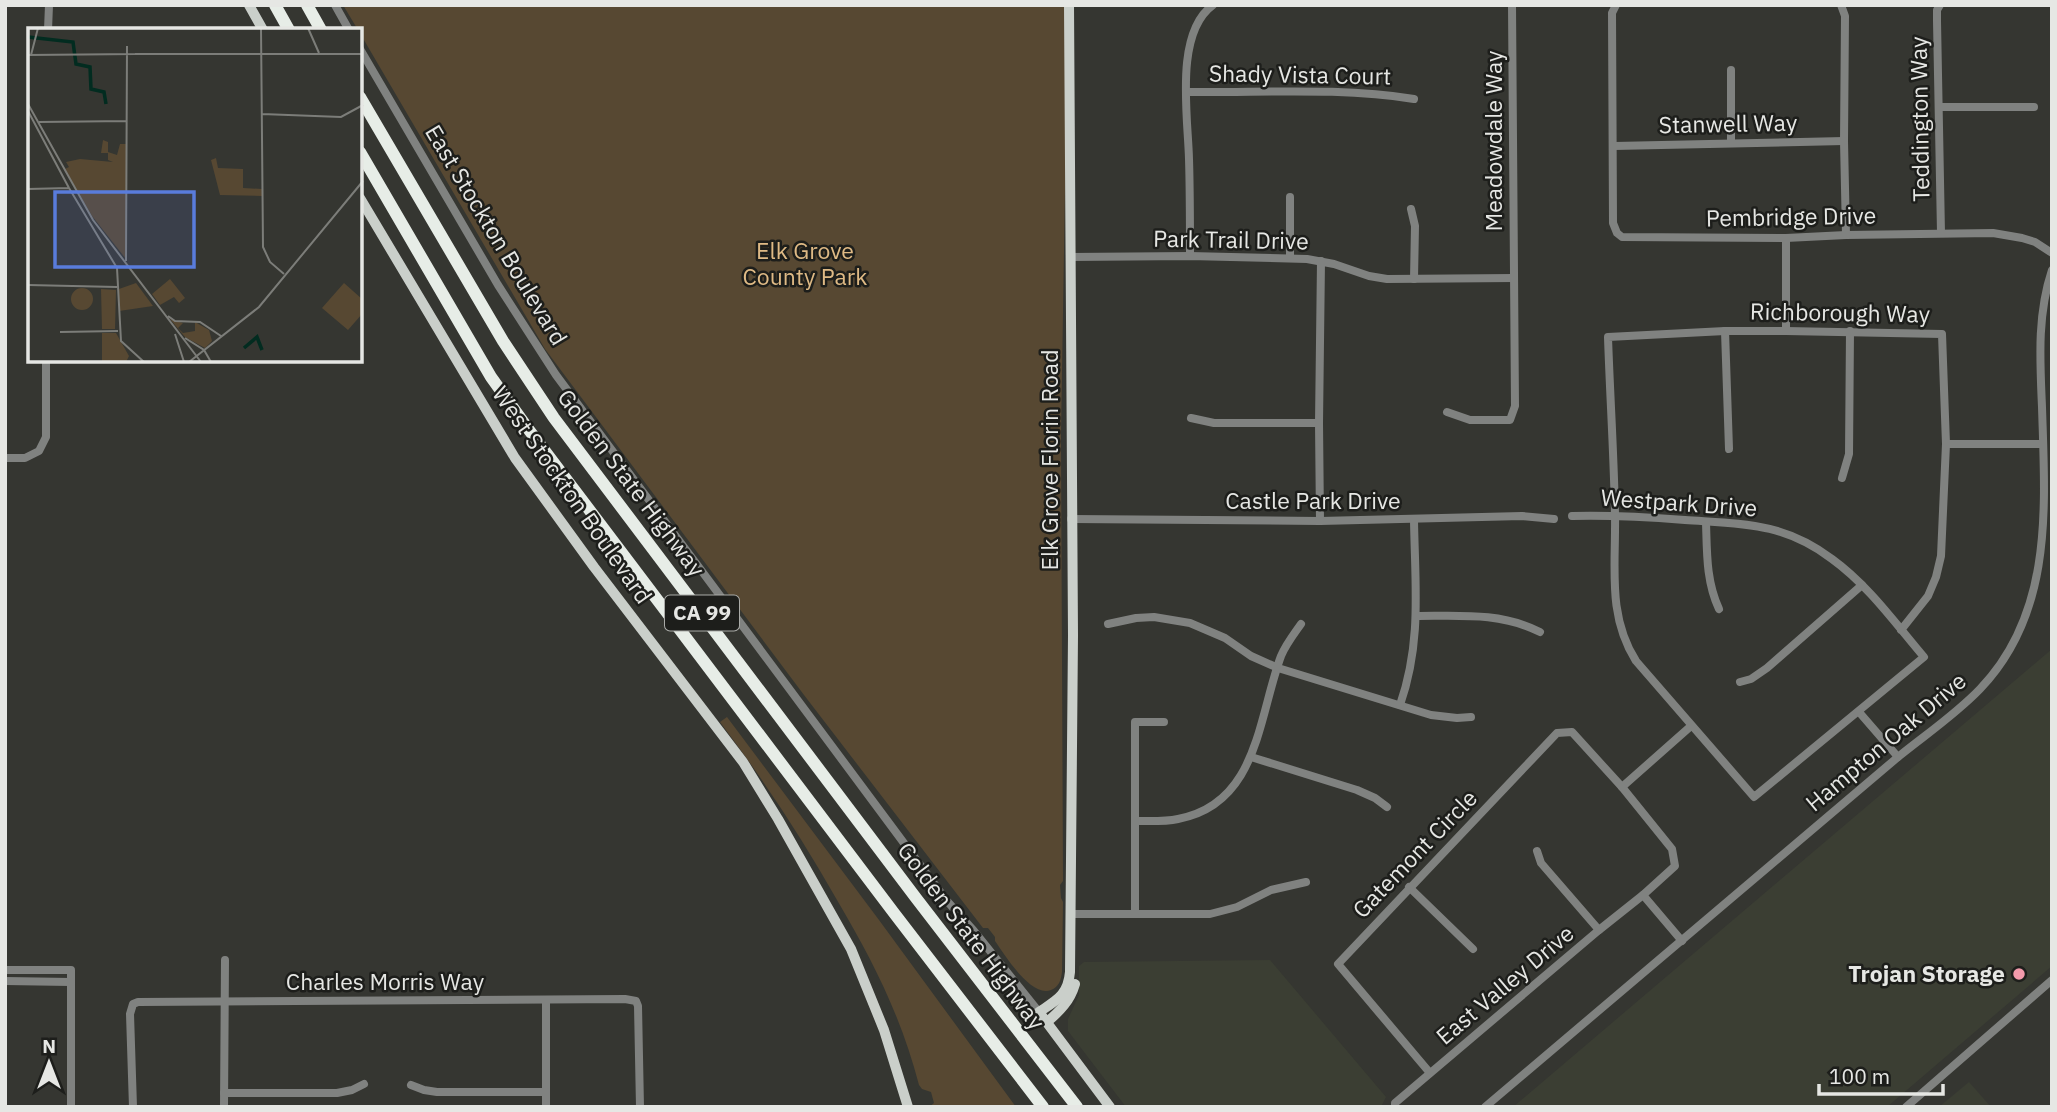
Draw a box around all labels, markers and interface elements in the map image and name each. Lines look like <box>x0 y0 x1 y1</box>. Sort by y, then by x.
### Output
inset map <box>28 28 362 362</box>
street label: Teddington Way <box>1903 36 1935 202</box>
street label: Meadowdale Way <box>1478 50 1508 232</box>
street label: Shady Vista Court <box>1209 57 1391 91</box>
street label: Stanwell Way <box>1658 107 1798 139</box>
street label: East Stockton Boulevard <box>419 119 575 350</box>
street label: Pembridge Drive <box>1705 200 1876 232</box>
street label: Park Trail Drive <box>1153 223 1309 255</box>
park label: Elk Grove County Park <box>743 235 867 291</box>
street label: Richborough Way <box>1750 295 1931 329</box>
street label: Elk Grove Florin Road <box>1034 350 1064 570</box>
street label: West Stockton Boulevard <box>486 380 659 609</box>
street label: Golden State Highway <box>551 383 713 583</box>
street label: Westpark Drive <box>1600 482 1758 522</box>
street label: Castle Park Drive <box>1225 485 1401 515</box>
road number: CA 99 <box>665 596 739 630</box>
street label: Hampton Oak Drive <box>1799 665 1972 817</box>
street label: Gatemont Circle <box>1345 783 1483 924</box>
street label: Golden State Highway <box>891 836 1053 1036</box>
street label: East Valley Drive <box>1429 918 1580 1051</box>
place label: Trojan Storage <box>1848 958 2005 988</box>
street label: Charles Morris Way <box>286 966 485 996</box>
marker: Trojan Storage <box>2011 966 2027 982</box>
north arrow <box>14 1028 84 1098</box>
text: N <box>42 1034 56 1058</box>
scale bar <box>1819 1052 1943 1096</box>
text: 100 m <box>1829 1062 1890 1090</box>

